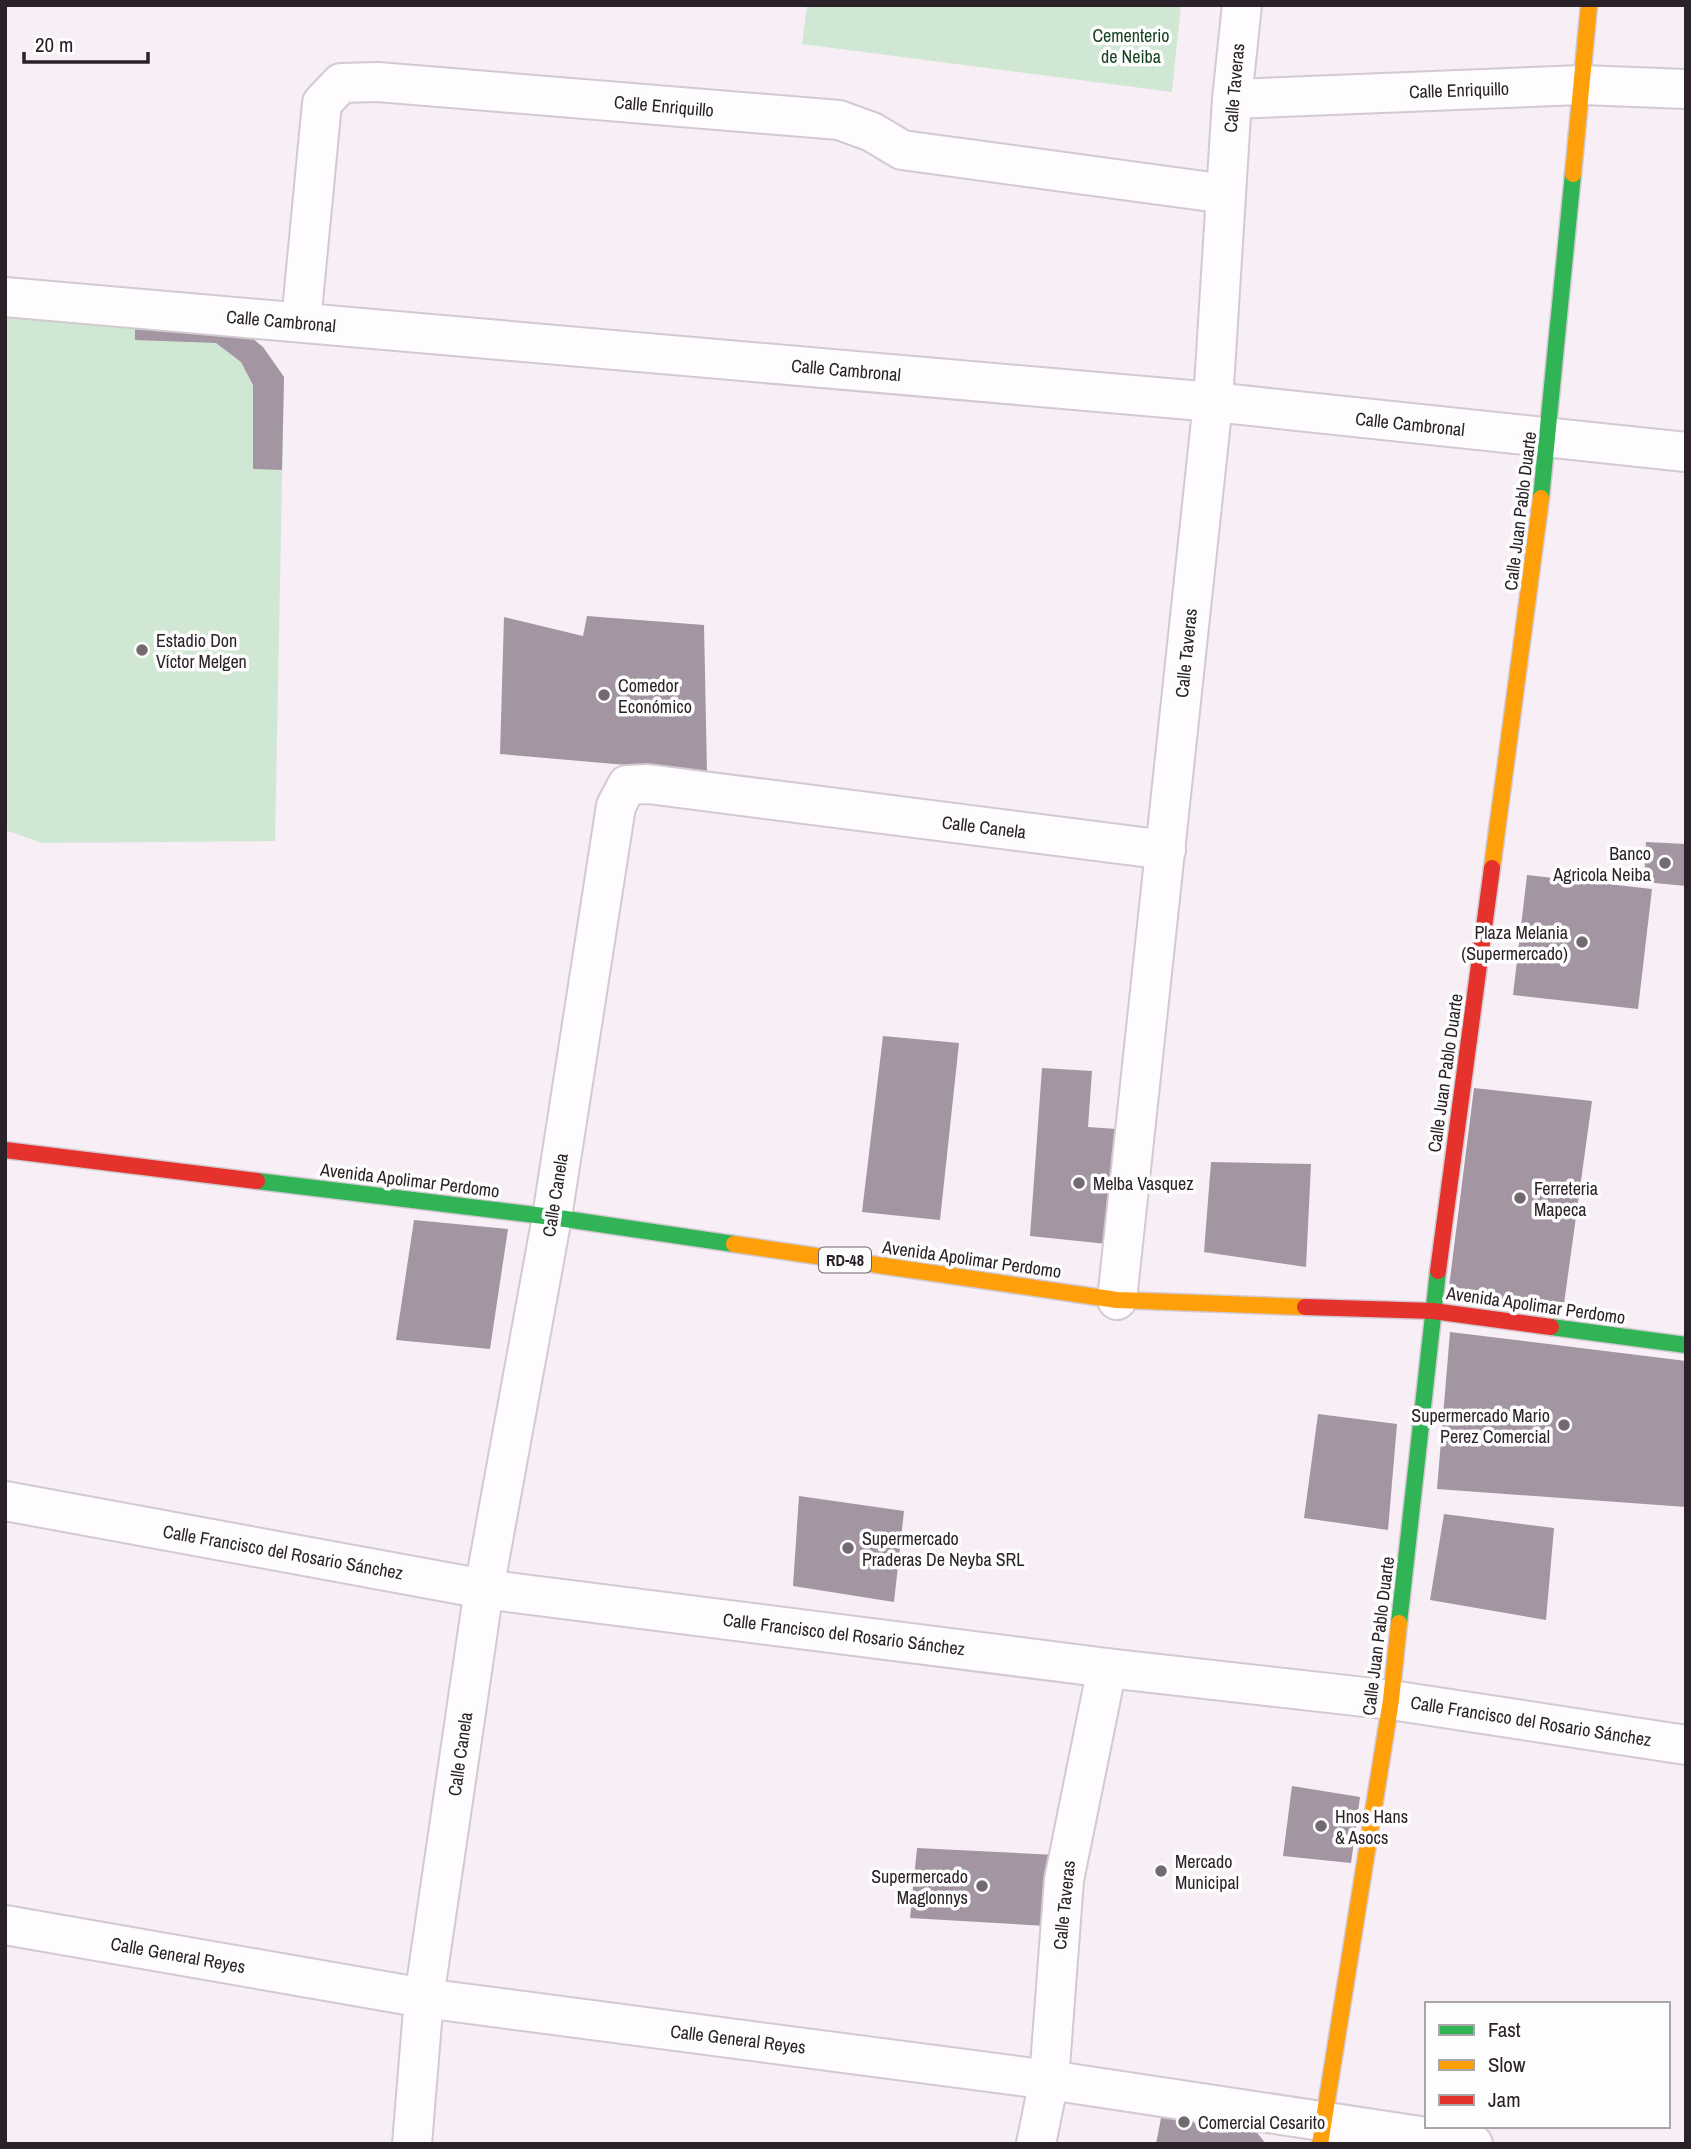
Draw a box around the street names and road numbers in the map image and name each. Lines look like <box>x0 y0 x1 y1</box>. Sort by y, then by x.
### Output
street label: Calle Taveras <box>1218 42 1250 134</box>
street label: Calle Enriquillo <box>1409 76 1509 104</box>
street label: Calle Enriquillo <box>613 89 715 123</box>
street label: Calle Cambronal <box>225 304 337 338</box>
street label: Calle Cambronal <box>790 353 902 387</box>
street label: Calle Cambronal <box>1354 406 1466 442</box>
street label: Calle Juan Pablo Duarte <box>1498 430 1542 592</box>
street label: Calle Taveras <box>1169 607 1203 699</box>
street label: Calle Canela <box>941 809 1027 845</box>
street label: Calle Juan Pablo Duarte <box>1421 992 1469 1154</box>
street label: Calle Canela <box>536 1151 574 1239</box>
street label: Avenida Apolimar Perdomo <box>318 1156 501 1203</box>
street label: Avenida Apolimar Perdomo <box>880 1234 1063 1284</box>
road number: RD-48 <box>819 1248 871 1272</box>
street label: Avenida Apolimar Perdomo <box>1444 1280 1627 1330</box>
street label: Calle Francisco del Rosario Sánchez <box>161 1519 405 1585</box>
street label: Calle Juan Pablo Duarte <box>1356 1555 1400 1717</box>
street label: Calle Francisco del Rosario Sánchez <box>722 1607 966 1661</box>
street label: Calle Francisco del Rosario Sánchez <box>1409 1690 1653 1752</box>
street label: Calle Canela <box>442 1710 478 1798</box>
street label: Calle Taveras <box>1047 1859 1081 1951</box>
street label: Calle General Reyes <box>109 1931 247 1979</box>
street label: Calle General Reyes <box>669 2018 807 2060</box>

